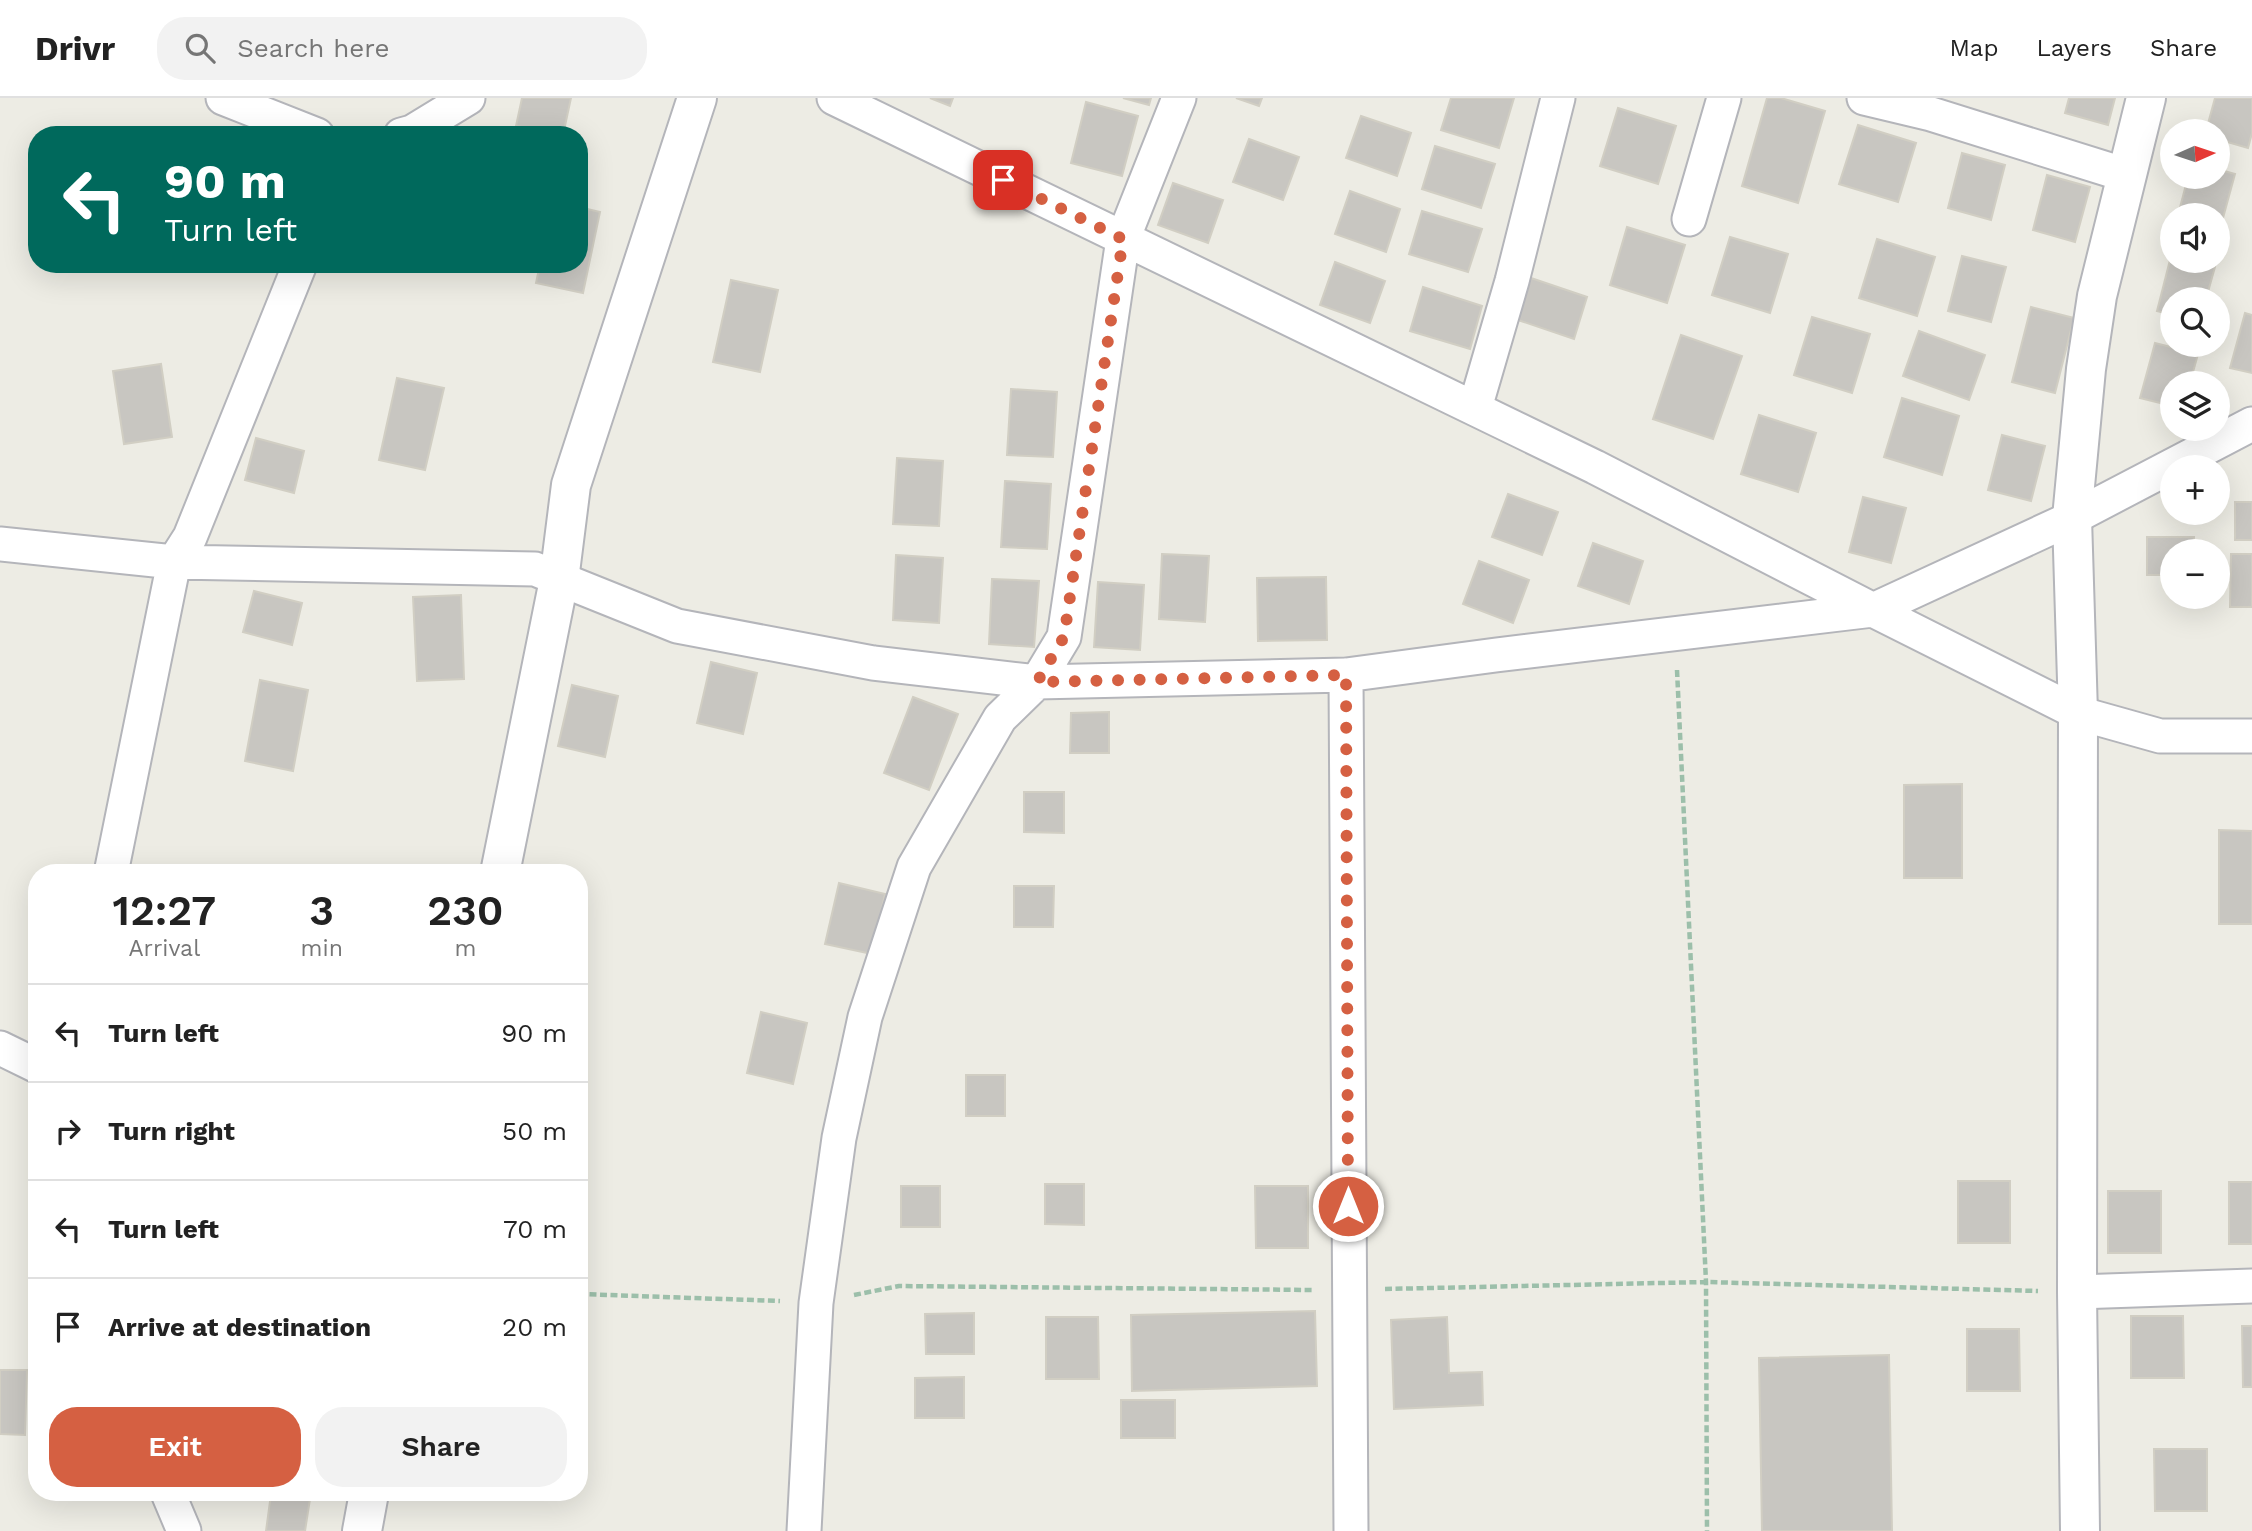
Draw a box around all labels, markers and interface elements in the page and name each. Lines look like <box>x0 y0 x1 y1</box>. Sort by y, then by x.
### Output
search box <box>157 17 647 80</box>
text: Drivr <box>35 29 115 68</box>
icon: search <box>181 29 219 67</box>
text: Search here <box>237 33 390 63</box>
text: Map <box>1950 34 1998 62</box>
text: Layers <box>2036 34 2112 62</box>
text: Share <box>2150 34 2217 62</box>
north arrow <box>2160 119 2230 189</box>
map controls <box>2160 119 2230 609</box>
pin <box>973 150 1033 210</box>
text: 90 m <box>164 152 286 210</box>
icon: left <box>49 154 140 245</box>
icon: arrive <box>984 161 1022 199</box>
button: sound <box>2160 203 2230 273</box>
text: Turn left <box>164 211 297 249</box>
button: search <box>2160 287 2230 357</box>
button: layers <box>2160 371 2230 441</box>
button: + <box>2160 455 2230 525</box>
button: − <box>2160 539 2230 609</box>
text: 12:27 <box>112 886 216 935</box>
text: 3 <box>309 886 334 935</box>
text: 230 <box>427 886 504 935</box>
text: Arrival <box>128 935 200 962</box>
text: min <box>301 935 343 962</box>
text: m <box>454 935 476 962</box>
icon: left <box>49 1014 87 1052</box>
text: Turn left <box>108 1018 219 1048</box>
text: 90 m <box>501 1018 567 1048</box>
icon: right <box>49 1112 87 1150</box>
text: Turn right <box>108 1116 235 1146</box>
text: 50 m <box>502 1116 567 1146</box>
position arrow <box>1311 1169 1385 1243</box>
icon: left <box>49 1210 87 1248</box>
text: Turn left <box>108 1214 219 1244</box>
text: 70 m <box>503 1214 567 1244</box>
icon: arrive <box>49 1308 87 1346</box>
text: Arrive at destination <box>108 1312 371 1342</box>
text: 20 m <box>502 1312 567 1342</box>
button: Exit <box>49 1407 301 1487</box>
button: Share <box>315 1407 567 1487</box>

